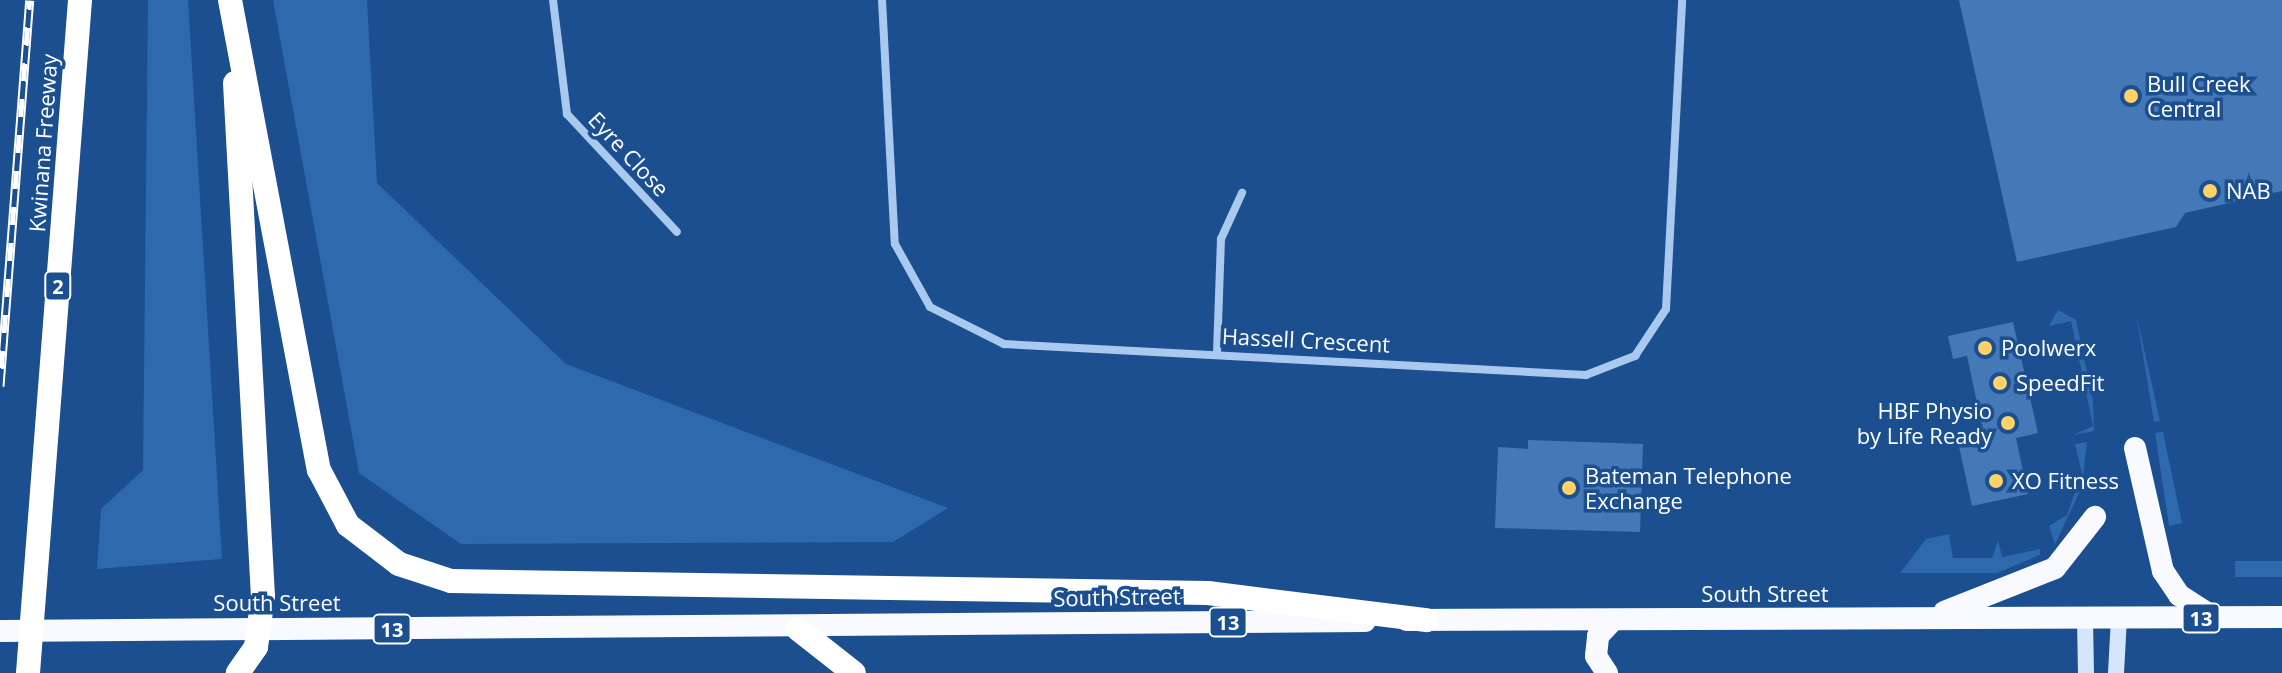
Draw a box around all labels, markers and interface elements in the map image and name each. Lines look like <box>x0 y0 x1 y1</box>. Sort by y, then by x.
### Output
street label: Kwinana Freeway <box>24 53 62 233</box>
place label: Bull Creek Central <box>2147 70 2251 122</box>
marker: Bull Creek Central <box>2122 87 2140 105</box>
street label: Eyre Close <box>583 106 675 202</box>
place label: NAB <box>2226 178 2271 204</box>
marker: NAB <box>2201 182 2219 200</box>
road number: 2 <box>44 270 72 302</box>
street label: Hassell Crescent <box>1221 322 1391 358</box>
place label: Poolwerx <box>2001 335 2096 361</box>
marker: Poolwerx <box>1976 339 1994 357</box>
place label: SpeedFit <box>2016 370 2104 396</box>
marker: SpeedFit <box>1991 374 2009 392</box>
place label: HBF Physio by Life Ready <box>1857 397 1992 448</box>
marker: HBF Physio by Life Ready <box>1999 414 2017 432</box>
place label: Bateman Telephone Exchange <box>1585 462 1792 514</box>
place label: XO Fitness <box>2012 468 2119 494</box>
marker: XO Fitness <box>1987 472 2005 490</box>
marker: Bateman Telephone Exchange <box>1560 479 1578 497</box>
street label: South Street <box>1701 581 1829 607</box>
street label: South Street <box>1053 583 1181 611</box>
street label: South Street <box>213 590 341 616</box>
road number: 13 <box>2181 602 2221 634</box>
road number: 13 <box>1208 606 1248 638</box>
road number: 13 <box>372 613 412 645</box>

